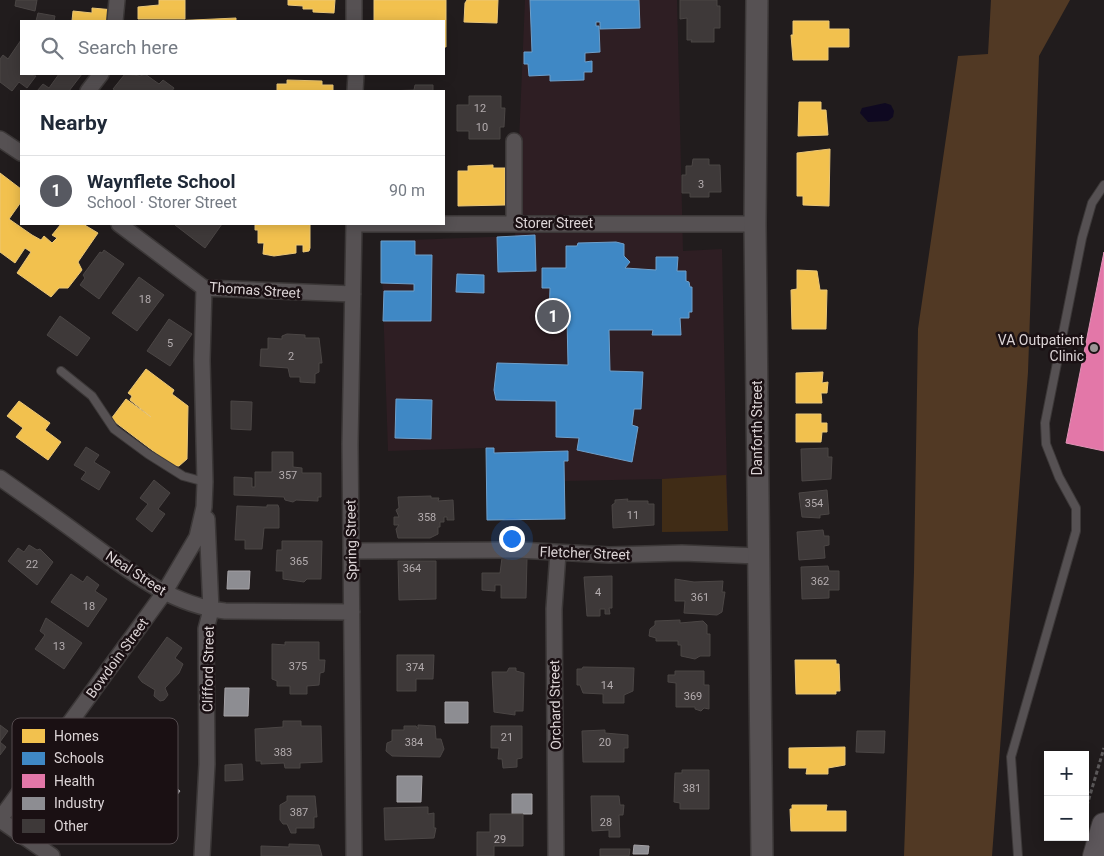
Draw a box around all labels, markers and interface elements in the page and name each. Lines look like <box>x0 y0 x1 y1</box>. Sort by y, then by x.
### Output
search box <box>20 20 445 75</box>
icon: search <box>38 34 66 62</box>
text: Search here <box>78 36 178 59</box>
house number: 12 <box>474 102 486 115</box>
text: Nearby <box>40 111 107 135</box>
house number: 10 <box>476 121 488 134</box>
text: Waynflete School <box>87 170 236 193</box>
house number: 3 <box>698 178 704 191</box>
text: 1 <box>51 181 61 200</box>
text: 90 m <box>389 181 425 200</box>
text: School · Storer Street <box>87 193 237 212</box>
street label: Storer Street <box>515 215 593 231</box>
street label: Thomas Street <box>209 279 302 301</box>
house number: 18 <box>139 293 151 306</box>
pin: 1 <box>537 297 569 335</box>
place label: VA Outpatient Clinic <box>998 332 1084 364</box>
house number: 5 <box>167 337 173 350</box>
marker: VA Outpatient Clinic <box>1088 342 1100 354</box>
house number: 2 <box>288 350 294 363</box>
street label: Danforth Street <box>749 380 765 476</box>
house number: 357 <box>279 469 297 482</box>
house number: 354 <box>805 497 823 510</box>
street label: Spring Street <box>342 499 360 580</box>
house number: 11 <box>627 509 639 522</box>
house number: 358 <box>418 511 436 524</box>
your location <box>499 526 525 552</box>
street label: Fletcher Street <box>539 543 631 563</box>
street label: Neal Street <box>103 548 170 599</box>
house number: 365 <box>290 555 308 568</box>
house number: 22 <box>26 558 38 571</box>
house number: 364 <box>403 562 421 575</box>
house number: 362 <box>811 575 829 588</box>
house number: 4 <box>595 586 601 599</box>
house number: 361 <box>691 591 709 604</box>
house number: 18 <box>83 600 95 613</box>
street label: Bowdoin Street <box>83 615 152 701</box>
street label: Clifford Street <box>199 625 217 712</box>
house number: 13 <box>53 640 65 653</box>
house number: 375 <box>289 660 307 673</box>
street label: Orchard Street <box>546 660 564 750</box>
house number: 374 <box>406 661 424 674</box>
house number: 14 <box>601 679 613 692</box>
house number: 369 <box>684 690 702 703</box>
legend <box>12 718 178 844</box>
text: Homes <box>54 728 99 744</box>
house number: 21 <box>501 731 513 744</box>
house number: 384 <box>405 736 423 749</box>
house number: 20 <box>599 736 611 749</box>
house number: 383 <box>274 746 292 759</box>
text: Schools <box>54 750 104 766</box>
map controls <box>1044 751 1089 841</box>
button: + <box>1044 751 1089 796</box>
text: Health <box>54 773 95 789</box>
house number: 381 <box>683 782 701 795</box>
text: Industry <box>54 795 105 811</box>
button: − <box>1044 796 1089 841</box>
house number: 387 <box>290 806 308 819</box>
house number: 28 <box>600 816 612 829</box>
text: Other <box>54 818 88 834</box>
house number: 29 <box>494 833 506 846</box>

